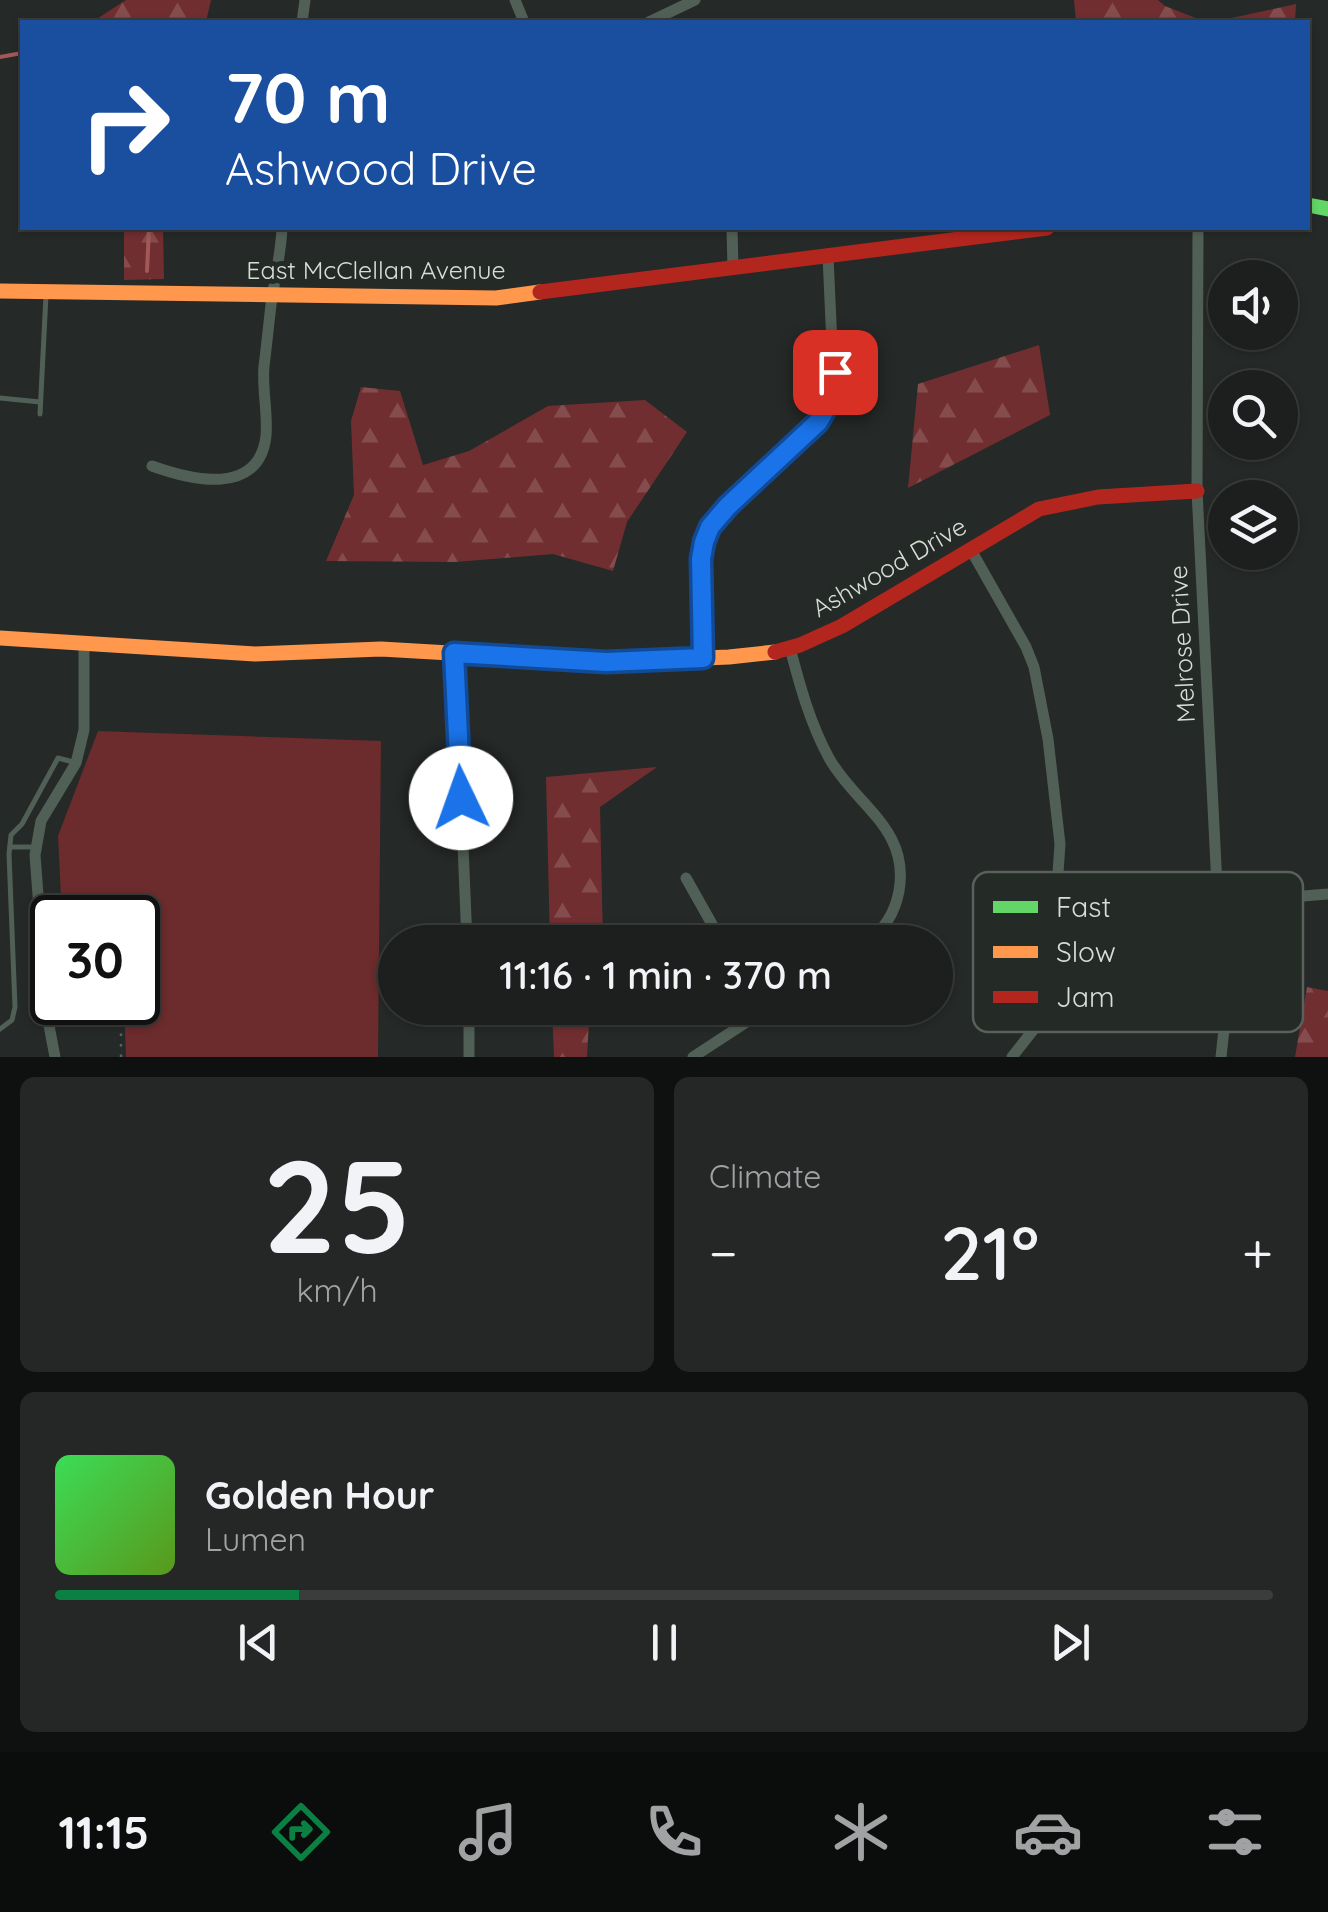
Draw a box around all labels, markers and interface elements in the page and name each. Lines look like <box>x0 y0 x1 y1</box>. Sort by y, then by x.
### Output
text: 70 m <box>225 53 391 141</box>
icon: right <box>60 60 190 190</box>
text: Ashwood Drive <box>225 140 537 196</box>
street label: East McClellan Avenue <box>246 254 506 285</box>
map controls <box>1208 260 1298 570</box>
button: sound <box>1208 260 1298 350</box>
pin <box>793 330 878 415</box>
icon: arrive <box>808 345 863 400</box>
button: search <box>1208 370 1298 460</box>
button: layers <box>1208 480 1298 570</box>
street label: Ashwood Drive <box>806 510 972 623</box>
street label: Melrose Drive <box>1162 565 1201 724</box>
position arrow <box>409 746 513 850</box>
legend <box>973 872 1303 1032</box>
text: Fast <box>1056 889 1111 924</box>
speed limit sign: 30 <box>30 895 160 1025</box>
text: Slow <box>1056 934 1116 969</box>
text: 11:16 · 1 min · 370 m <box>499 951 832 999</box>
text: Jam <box>1056 979 1115 1014</box>
text: 25 <box>263 1123 411 1286</box>
text: Climate <box>709 1156 821 1196</box>
text: 21° <box>940 1205 1039 1299</box>
text: − <box>709 1218 738 1287</box>
text: + <box>1242 1218 1273 1287</box>
text: km/h <box>296 1270 378 1310</box>
text: Golden Hour <box>205 1471 434 1519</box>
text: Lumen <box>205 1519 306 1559</box>
icon: previous <box>231 1615 286 1670</box>
icon: pause <box>637 1615 692 1670</box>
icon: next <box>1043 1615 1098 1670</box>
icon: directions <box>266 1797 336 1867</box>
icon: music <box>453 1797 523 1867</box>
icon: phone <box>639 1797 709 1867</box>
icon: climate <box>826 1797 896 1867</box>
icon: car <box>1013 1797 1083 1867</box>
icon: filters <box>1200 1797 1270 1867</box>
text: 11:15 <box>58 1804 149 1860</box>

